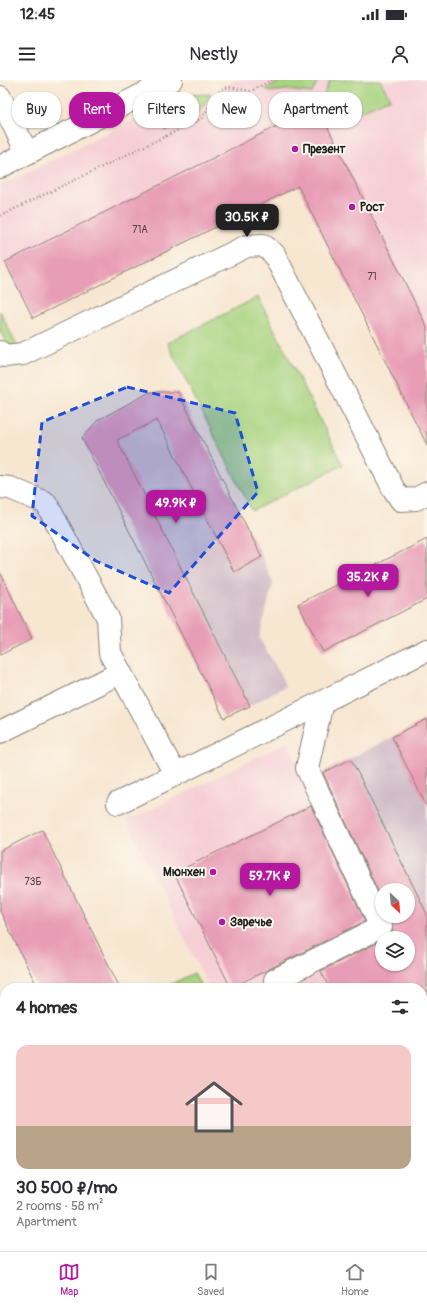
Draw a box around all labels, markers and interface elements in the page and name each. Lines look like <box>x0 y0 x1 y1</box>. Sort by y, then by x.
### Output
text: 12:45 <box>20 5 55 24</box>
icon: menu <box>16 43 38 65</box>
text: Nestly <box>189 43 238 66</box>
icon: person <box>389 43 411 65</box>
chip: Buy <box>12 92 61 128</box>
chip: Rent <box>69 92 125 128</box>
chip: Filters <box>133 92 199 128</box>
chip: New <box>207 92 261 128</box>
chip: Apartment <box>269 92 362 128</box>
place label: Презент <box>303 142 346 157</box>
marker: Презент <box>290 144 300 154</box>
place label: Рост <box>360 200 385 215</box>
marker: Рост <box>347 202 357 212</box>
pin: 30.5K ₽ <box>210 204 284 238</box>
text: 30.5K ₽ <box>225 209 269 225</box>
house number: 71А <box>132 224 148 236</box>
house number: 71 <box>367 271 377 283</box>
pin: 49.9K ₽ <box>139 490 213 524</box>
text: 49.9K ₽ <box>155 495 197 511</box>
pin: 35.2K ₽ <box>331 564 405 598</box>
text: 35.2K ₽ <box>347 569 389 585</box>
pin: 59.7K ₽ <box>233 863 307 897</box>
place label: Мюнхен <box>163 865 205 880</box>
marker: Мюнхен <box>208 867 218 877</box>
text: 59.7K ₽ <box>249 868 291 884</box>
house number: 73Б <box>25 876 41 888</box>
north arrow <box>375 883 415 923</box>
map controls <box>375 883 415 971</box>
place label: Заречье <box>230 915 273 930</box>
marker: Заречье <box>217 917 227 927</box>
button: layers <box>375 931 415 971</box>
icon: filters <box>389 996 411 1018</box>
text: 4 homes <box>16 997 77 1018</box>
icon: home <box>178 1071 250 1143</box>
text: 30 500 ₽/mo <box>16 1177 117 1198</box>
text: 2 rooms · 58 m² <box>16 1198 103 1214</box>
text: Apartment <box>16 1214 77 1230</box>
tab: Map <box>58 1261 80 1298</box>
tab: Saved <box>197 1261 224 1298</box>
tab: Home <box>341 1261 369 1298</box>

